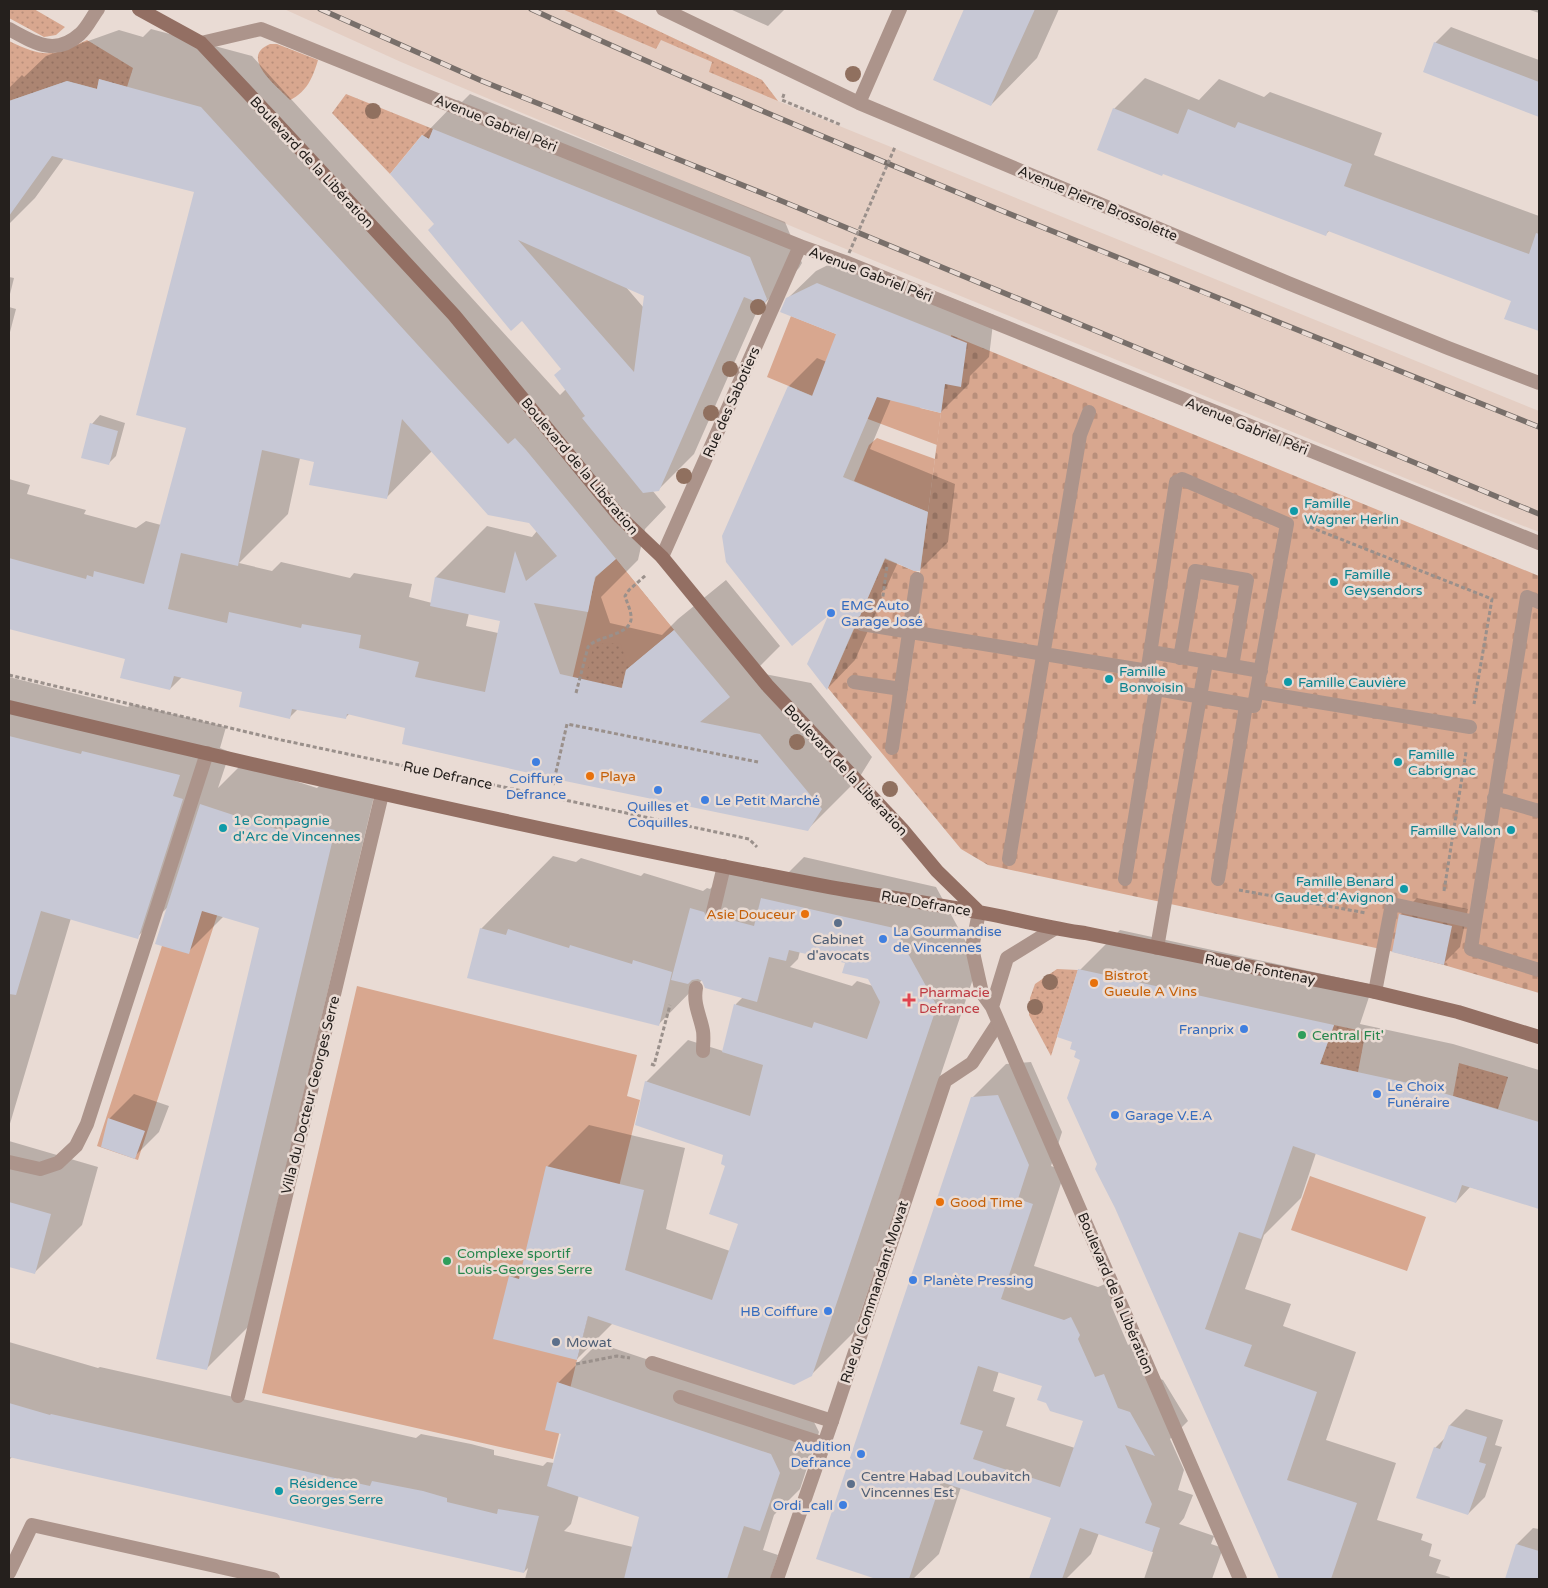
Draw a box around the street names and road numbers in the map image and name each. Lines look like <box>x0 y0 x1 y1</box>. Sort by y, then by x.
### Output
street label: Avenue Gabriel Péri <box>432 91 560 156</box>
street label: Boulevard de la Libération <box>246 93 377 232</box>
street label: Avenue Pierre Brossolette <box>1015 162 1180 245</box>
street label: Avenue Gabriel Péri <box>807 243 935 306</box>
street label: Rue des Sabotiers <box>699 344 764 460</box>
street label: Boulevard de la Libération <box>517 394 642 538</box>
street label: Avenue Gabriel Péri <box>1183 394 1311 459</box>
street label: Boulevard de la Libération <box>780 701 911 840</box>
street label: Rue Defrance <box>402 758 494 793</box>
street label: Rue Defrance <box>880 887 972 920</box>
street label: Rue de Fontenay <box>1203 950 1317 989</box>
street label: Villa du Docteur Georges Serre <box>278 994 343 1196</box>
street label: Rue du Commandant Mowat <box>837 1198 912 1386</box>
street label: Boulevard de la Libération <box>1074 1210 1157 1376</box>

